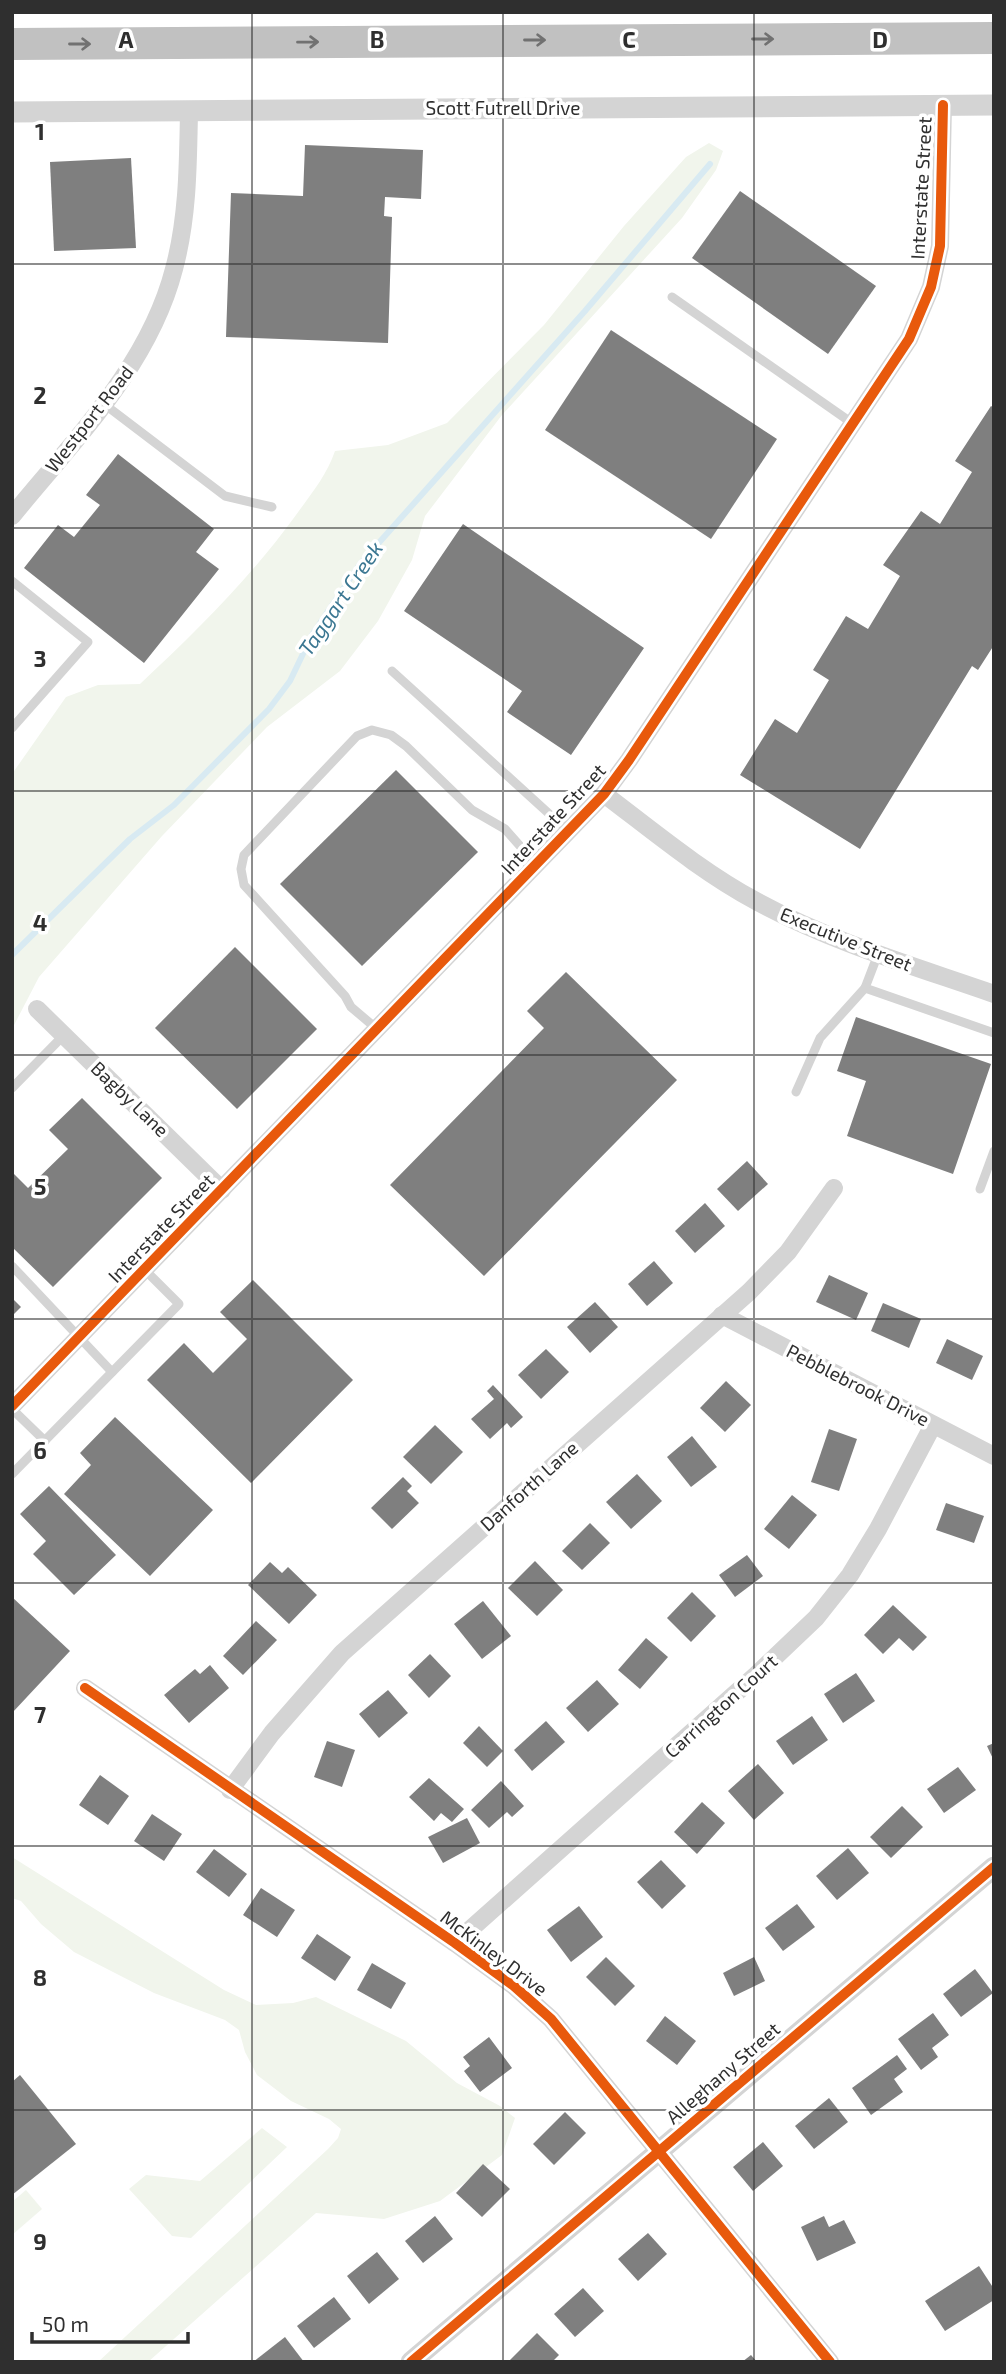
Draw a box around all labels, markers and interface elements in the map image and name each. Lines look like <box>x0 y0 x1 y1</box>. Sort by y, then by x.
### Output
text: A <box>118 25 134 53</box>
text: B <box>370 25 384 53</box>
text: C <box>622 25 636 53</box>
text: D <box>872 25 888 53</box>
one-way arrow <box>751 32 774 46</box>
one-way arrow <box>524 33 547 47</box>
one-way arrow <box>296 35 319 49</box>
one-way arrow <box>69 37 92 51</box>
street label: Scott Futrell Drive <box>425 96 581 119</box>
street label: Interstate Street <box>905 116 936 260</box>
text: 1 <box>35 117 45 145</box>
street label: Westport Road <box>40 361 138 477</box>
text: 2 <box>33 381 47 409</box>
water label: Taggart Creek <box>292 536 387 660</box>
text: 3 <box>33 644 47 672</box>
street label: Interstate Street <box>495 759 610 879</box>
street label: Executive Street <box>777 902 915 975</box>
text: 4 <box>33 908 47 936</box>
street label: Bagby Lane <box>87 1056 174 1141</box>
street label: Interstate Street <box>103 1168 219 1287</box>
text: 5 <box>34 1172 46 1200</box>
street label: Pebblebrook Drive <box>783 1339 934 1431</box>
text: 6 <box>33 1436 47 1464</box>
street label: Danforth Lane <box>475 1436 582 1536</box>
street label: Carrington Court <box>660 1649 782 1762</box>
text: 7 <box>34 1700 46 1728</box>
street label: McKinley Drive <box>436 1905 552 2000</box>
text: 8 <box>33 1963 47 1991</box>
street label: Alleghany Street <box>661 2017 784 2128</box>
text: 9 <box>33 2227 47 2255</box>
scale bar <box>32 2300 187 2344</box>
text: 50 m <box>42 2311 89 2336</box>

